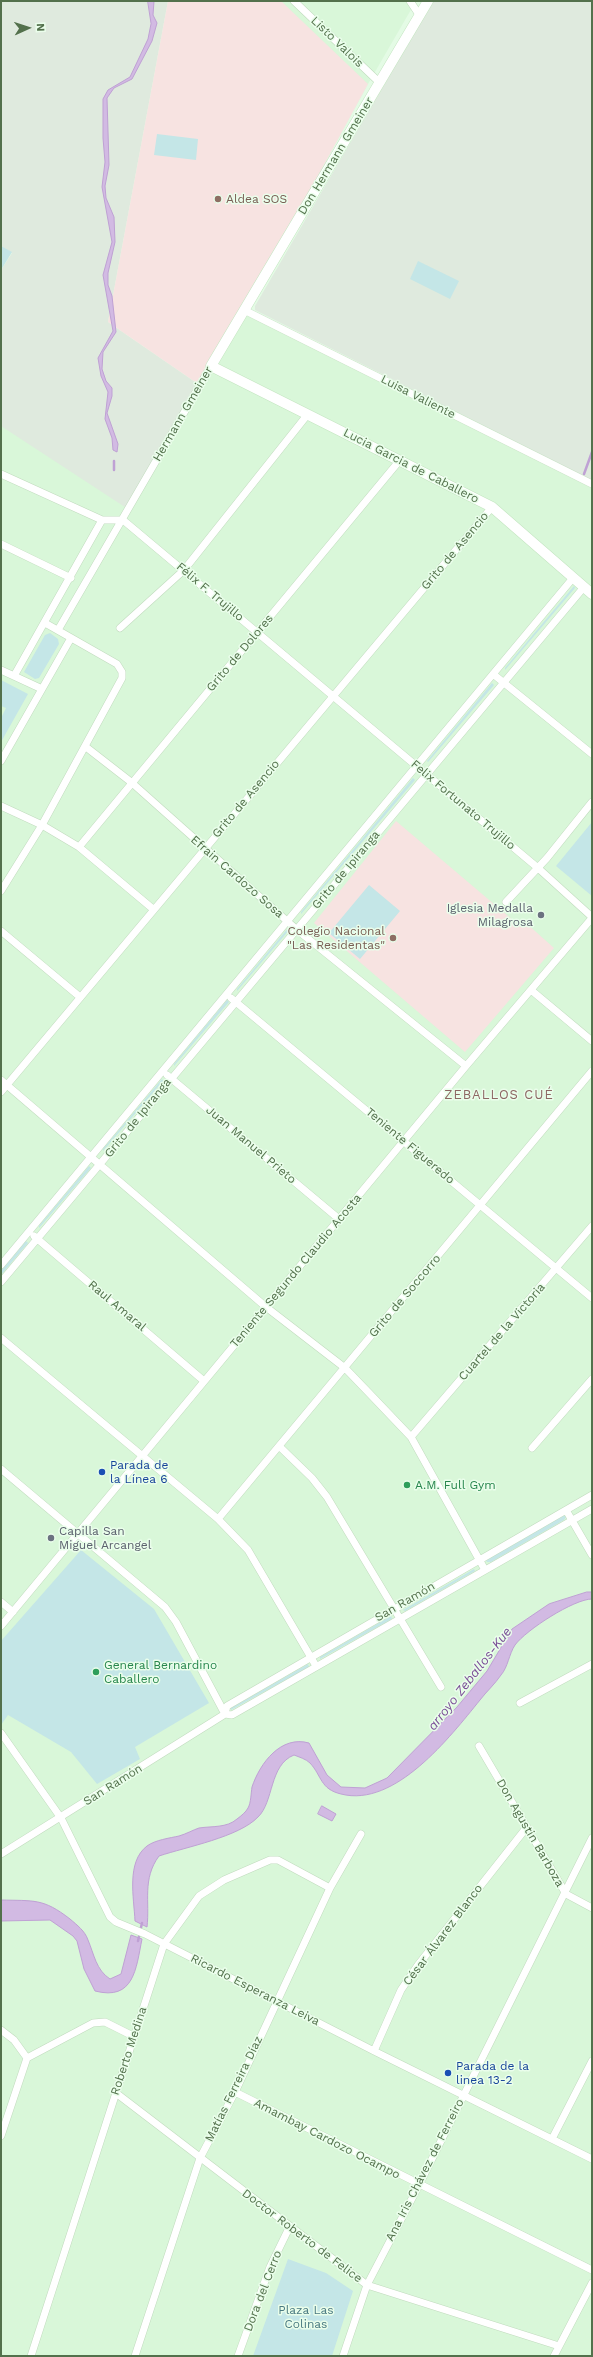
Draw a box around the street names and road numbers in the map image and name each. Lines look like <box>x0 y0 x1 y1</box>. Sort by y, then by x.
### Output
street label: Listo Valois <box>308 13 366 71</box>
street label: Don Hermann Gmeiner <box>295 95 377 217</box>
street label: Hermann Gmeiner <box>150 364 216 464</box>
street label: Luisa Valiente <box>378 372 458 422</box>
street label: Lucia Garcia de Caballero <box>341 425 481 507</box>
street label: Grito de Asencio <box>418 509 492 593</box>
street label: Félix F. Trujillo <box>173 560 247 624</box>
street label: Grito de Dolores <box>204 611 276 695</box>
street label: Grito de Asencio <box>209 757 283 841</box>
street label: Felix Fortunato Trujillo <box>408 757 518 853</box>
street label: Grito de Ipiranga <box>309 828 383 912</box>
street label: Efrain Cardozo Sosa <box>188 833 286 921</box>
street label: Grito de Ipiranga <box>102 1075 174 1161</box>
street label: Juan Manuel Prieto <box>203 1103 299 1187</box>
street label: Teniente Figueredo <box>363 1105 457 1187</box>
street label: Teniente Segundo Claudio Acosta <box>227 1191 365 1351</box>
street label: Grito de Soccorro <box>366 1252 444 1340</box>
street label: Raul Amaral <box>85 1278 149 1334</box>
street label: Cuartel de la Victoria <box>456 1280 548 1384</box>
street label: San Ramón <box>373 1579 437 1625</box>
street label: San Ramón <box>81 1761 145 1809</box>
street label: Don Agustin Barboza <box>493 1776 567 1890</box>
street label: César Álvarez Blanco <box>400 1881 486 1989</box>
street label: Ricardo Esperanza Leiva <box>188 1951 322 2029</box>
street label: Roberto Medina <box>108 2005 150 2097</box>
street label: Matías Ferreira Díaz <box>202 2034 266 2144</box>
street label: Amambay Cardozo Ocampo <box>251 2096 403 2182</box>
street label: Ana Iris Chávez de Ferreiro <box>383 2096 467 2244</box>
street label: Doctor Roberto de Felice <box>239 2186 365 2286</box>
street label: Dora del Cerro <box>241 2248 285 2334</box>

